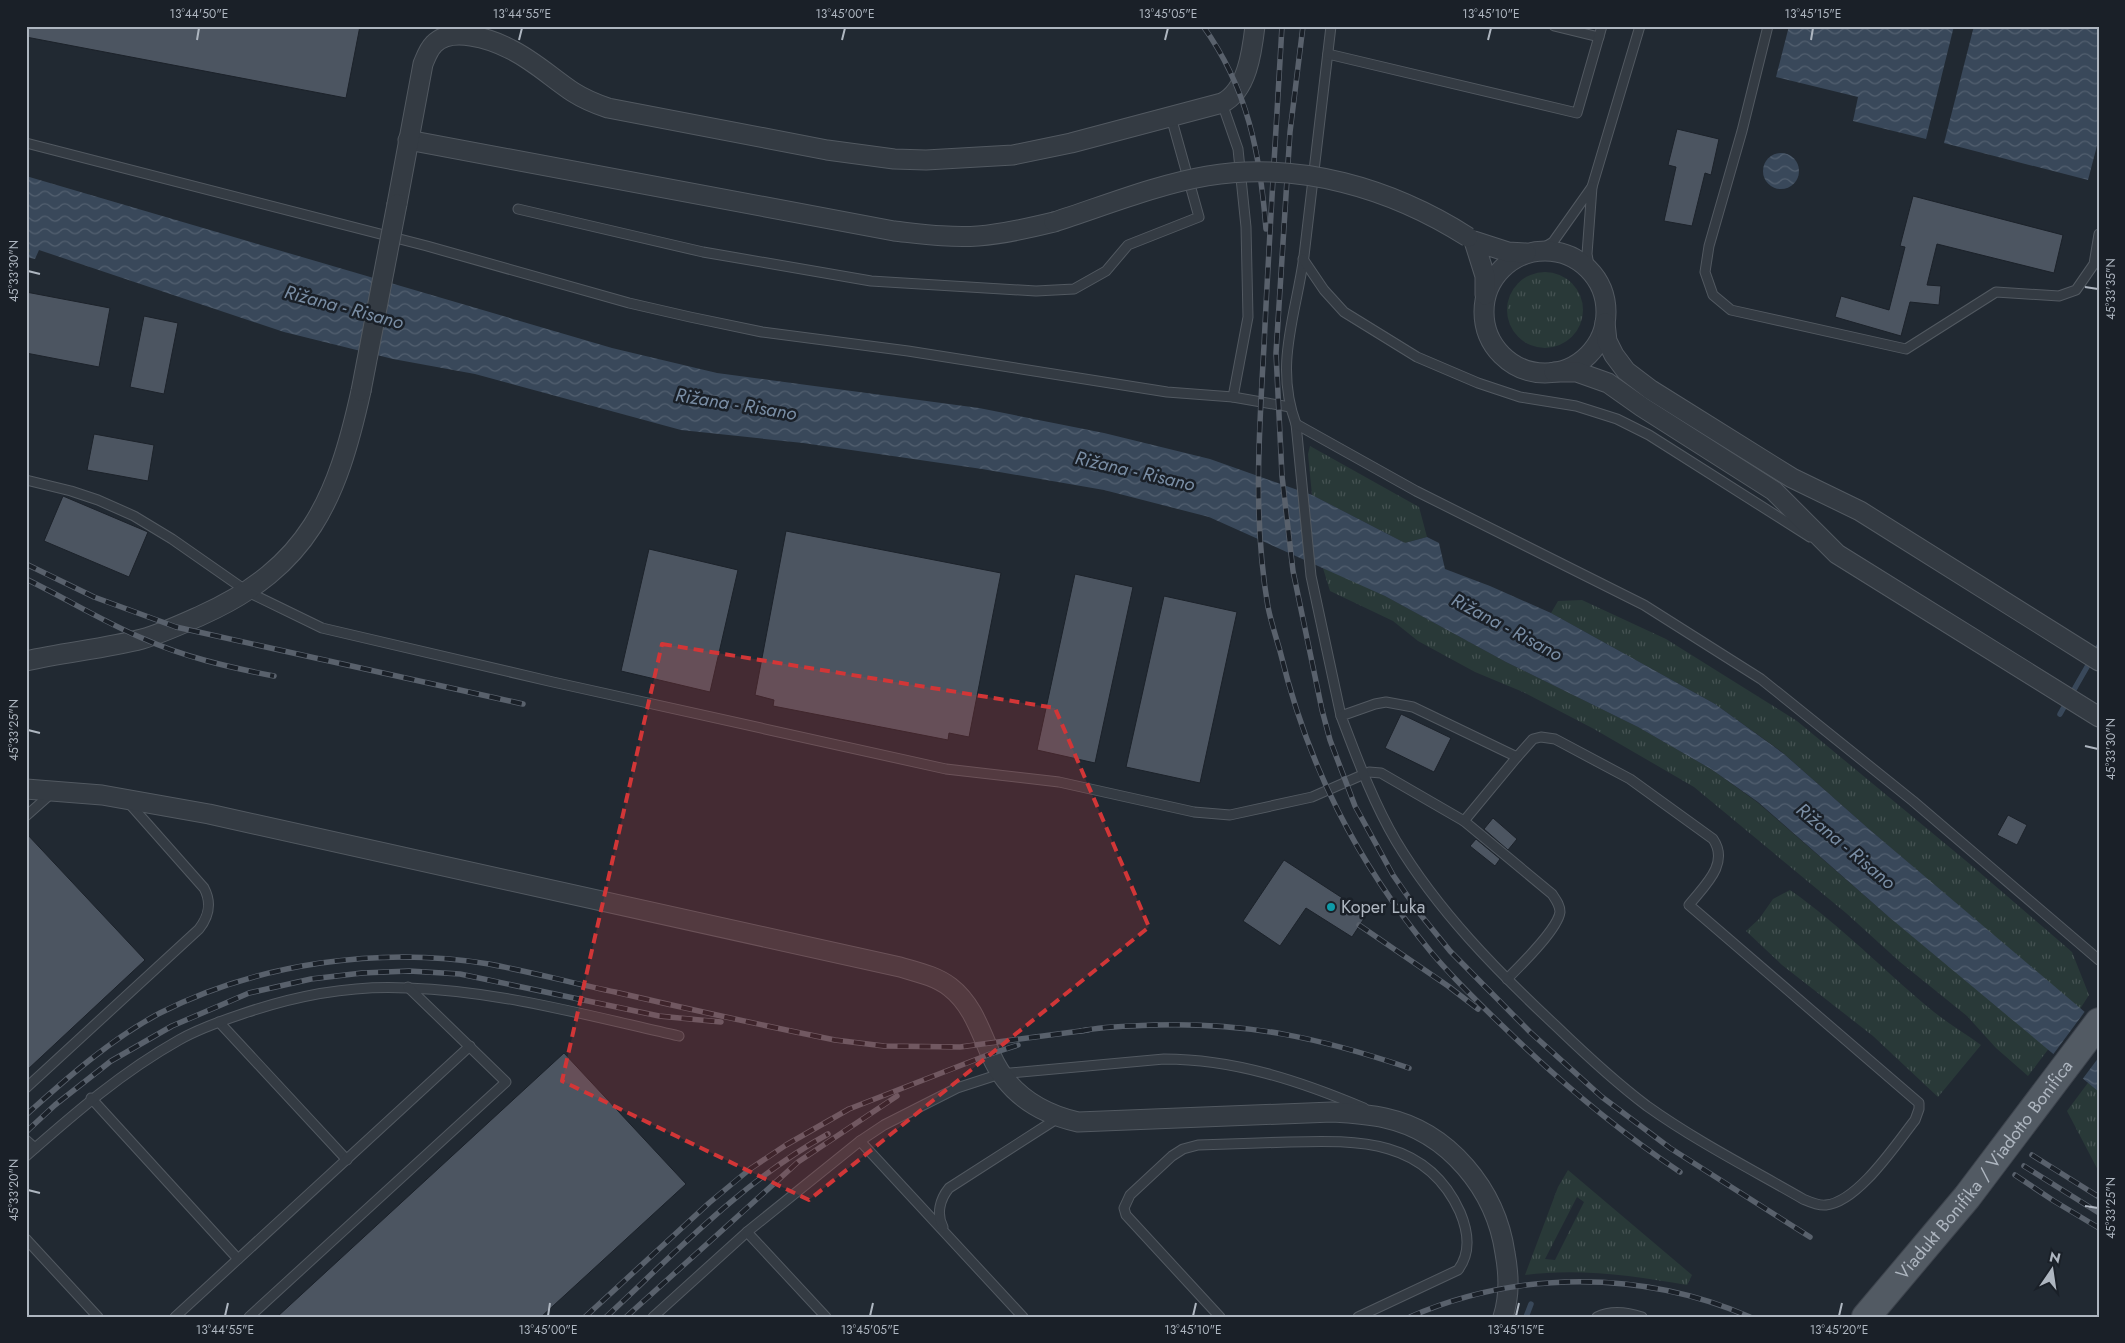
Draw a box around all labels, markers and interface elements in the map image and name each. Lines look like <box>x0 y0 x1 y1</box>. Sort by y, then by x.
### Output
text: 13°44'50"E <box>170 5 228 23</box>
text: 13°44'55"E <box>493 5 551 23</box>
text: 13°45'00"E <box>815 5 875 23</box>
text: 13°45'05"E <box>1139 5 1197 23</box>
text: 13°45'10"E <box>1462 5 1520 23</box>
text: 13°45'15"E <box>1785 5 1841 23</box>
text: 45°33'30"N <box>5 240 23 302</box>
text: 45°33'35"N <box>2102 258 2120 320</box>
water label: Rižana - Risano <box>281 278 407 336</box>
water label: Rižana - Risano <box>673 381 799 427</box>
water label: Rižana - Risano <box>1072 444 1198 498</box>
water label: Rižana - Risano <box>1447 586 1567 668</box>
text: 45°33'25"N <box>5 699 23 761</box>
text: 45°33'30"N <box>2102 718 2120 780</box>
water label: Rižana - Risano <box>1790 796 1902 896</box>
place label: Koper Luka <box>1341 894 1425 920</box>
marker: Koper Luka <box>1325 901 1337 913</box>
street label: Viadukt Bonifika / Viadotto Bonifica <box>1890 1054 2079 1285</box>
text: 45°33'20"N <box>5 1159 23 1221</box>
text: 45°33'25"N <box>2102 1177 2120 1239</box>
north arrow <box>2028 1246 2078 1296</box>
text: N <box>2047 1246 2063 1268</box>
text: 13°44'55"E <box>196 1321 254 1339</box>
text: 13°45'00"E <box>518 1321 578 1339</box>
text: 13°45'05"E <box>841 1321 899 1339</box>
text: 13°45'10"E <box>1164 1321 1222 1339</box>
text: 13°45'15"E <box>1488 1321 1544 1339</box>
text: 13°45'20"E <box>1810 1321 1868 1339</box>

